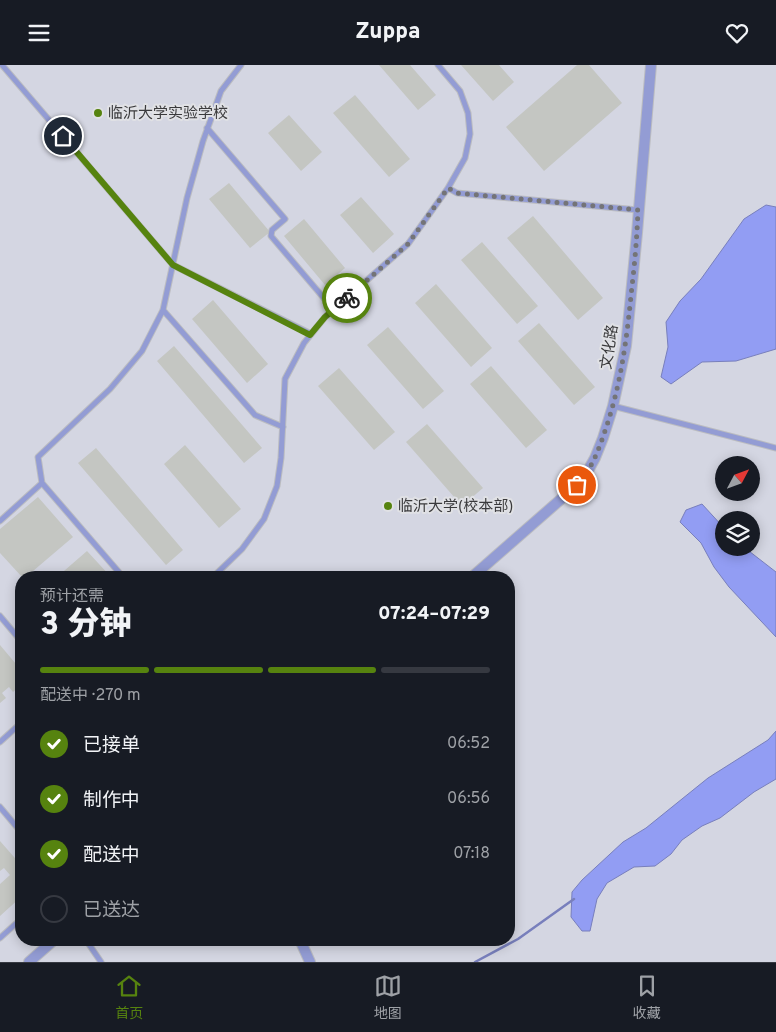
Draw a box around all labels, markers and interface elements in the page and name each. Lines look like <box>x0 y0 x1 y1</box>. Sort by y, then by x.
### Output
icon: menu <box>25 19 53 47</box>
text: Zuppa <box>356 19 420 46</box>
icon: heart <box>723 19 751 47</box>
place label: 临沂大学实验学校 <box>108 104 228 124</box>
marker: 临沂大学实验学校 <box>92 107 104 119</box>
pin <box>42 115 84 157</box>
icon: home <box>49 122 77 150</box>
courier <box>322 273 372 323</box>
icon: bike <box>333 284 361 312</box>
street label: 文化路 <box>597 323 623 371</box>
north arrow <box>715 456 760 501</box>
map controls <box>715 456 760 556</box>
pin <box>556 464 598 506</box>
icon: bag <box>563 471 591 499</box>
place label: 临沂大学(校本部) <box>398 497 513 517</box>
marker: 临沂大学(校本部) <box>382 500 394 512</box>
button: layers <box>715 511 760 556</box>
text: 预计还需 <box>40 587 104 607</box>
text: 07:24–07:29 <box>378 602 490 626</box>
text: 3 分钟 <box>40 606 131 646</box>
text: 配送中 · 270 m <box>40 686 141 706</box>
icon: check <box>40 730 68 758</box>
text: 已接单 <box>83 734 140 758</box>
text: 06:52 <box>447 734 490 754</box>
icon: check <box>40 785 68 813</box>
text: 制作中 <box>83 789 140 813</box>
text: 06:56 <box>447 789 490 809</box>
icon: check <box>40 840 68 868</box>
text: 配送中 <box>83 844 140 868</box>
text: 07:18 <box>453 844 490 864</box>
text: 已送达 <box>83 899 140 923</box>
tab: 首页 <box>115 972 143 1023</box>
tab: 地图 <box>374 972 402 1023</box>
tab: 收藏 <box>633 972 661 1023</box>

